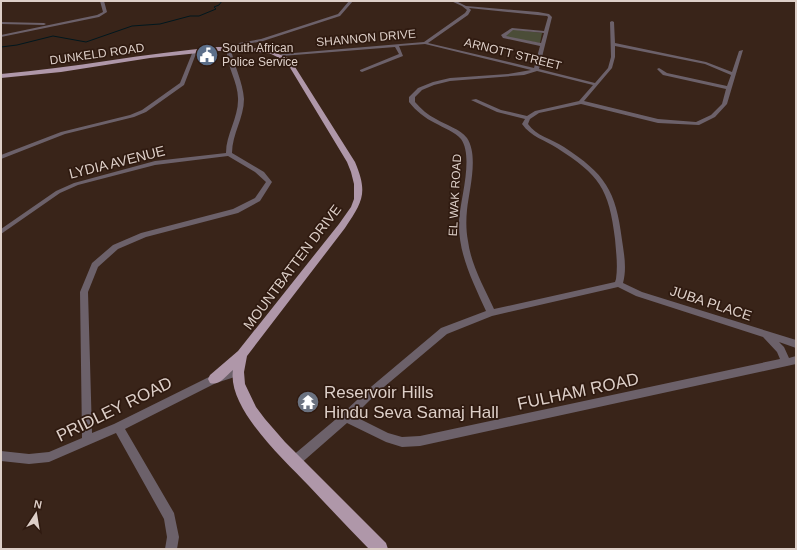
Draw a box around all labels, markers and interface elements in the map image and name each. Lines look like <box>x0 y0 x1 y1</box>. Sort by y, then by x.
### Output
street label: SHANNON DRIVE <box>316 27 416 49</box>
street label: ARNOTT STREET <box>463 35 564 73</box>
street label: DUNKELD ROAD <box>49 40 146 68</box>
place label: South African Police Service <box>222 41 298 69</box>
public building icon: South African Police Service <box>194 42 220 68</box>
street label: LYDIA AVENUE <box>67 142 167 182</box>
street label: EL WAK ROAD <box>446 153 464 237</box>
street label: MOUNTBATTEN DRIVE <box>240 201 344 333</box>
street label: JUBA PLACE <box>668 282 754 324</box>
street label: FULHAM ROAD <box>516 369 641 414</box>
street label: PRIDLEY ROAD <box>53 373 175 446</box>
place label: Reservoir Hills Hindu Seva Samaj Hall <box>324 383 499 422</box>
temple icon: Reservoir Hills Hindu Seva Samaj Hall <box>295 389 321 415</box>
north arrow <box>16 494 56 534</box>
text: N <box>33 498 43 511</box>

